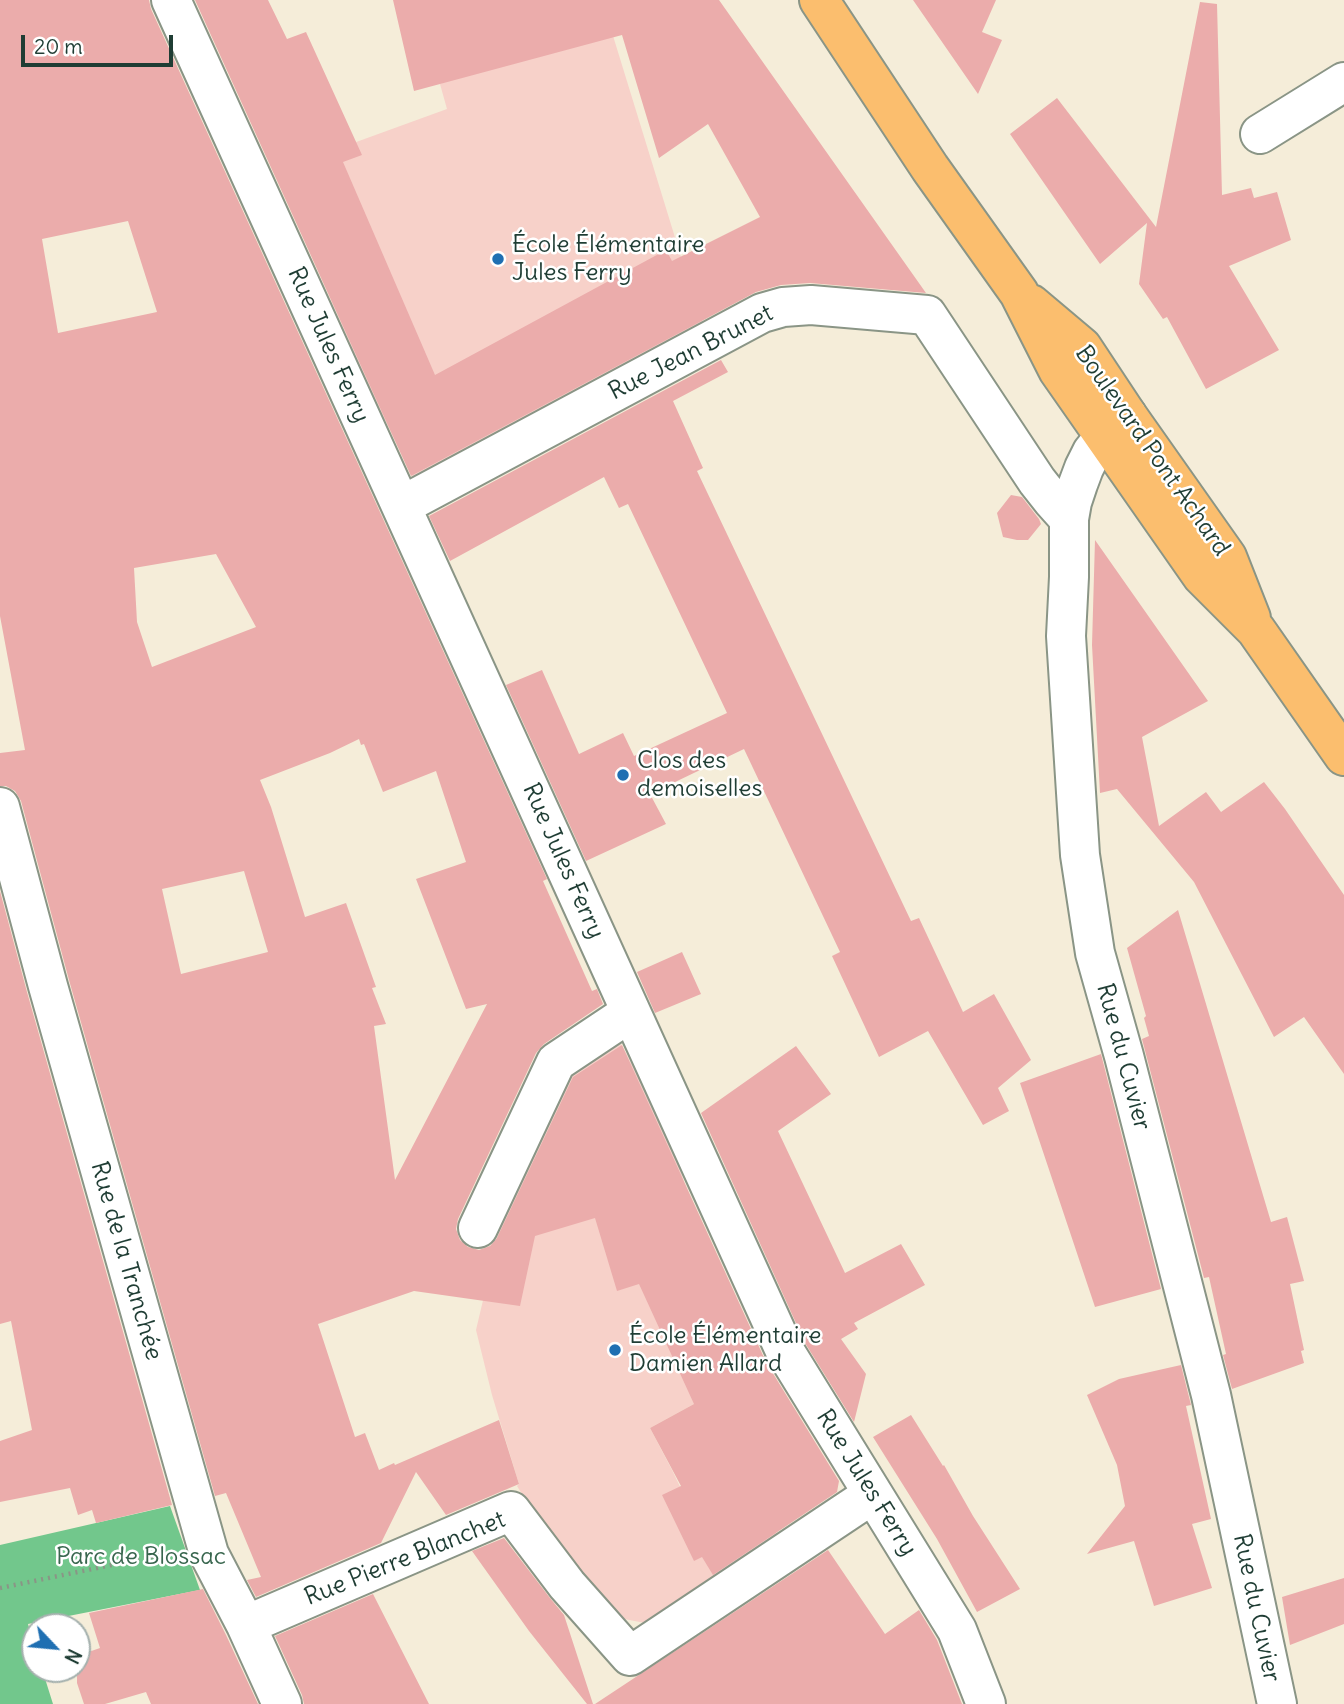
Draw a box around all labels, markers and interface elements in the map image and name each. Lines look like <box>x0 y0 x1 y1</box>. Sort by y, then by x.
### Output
scale bar <box>24 21 177 65</box>
text: 20 m <box>34 33 83 60</box>
place label: École Élémentaire Jules Ferry <box>512 231 704 287</box>
marker: École Élémentaire Jules Ferry <box>490 251 506 267</box>
street label: Rue Jules Ferry <box>281 263 375 427</box>
street label: Rue Jean Brunet <box>604 299 778 407</box>
street label: Boulevard Pont Achard <box>1069 340 1235 562</box>
place label: Clos des demoiselles <box>637 747 762 803</box>
marker: Clos des demoiselles <box>615 767 631 783</box>
street label: Rue Jules Ferry <box>516 779 610 943</box>
street label: Rue du Cuvier <box>1090 980 1156 1134</box>
street label: Rue de la Tranchée <box>84 1158 168 1364</box>
place label: École Élémentaire Damien Allard <box>629 1322 821 1378</box>
marker: École Élémentaire Damien Allard <box>607 1342 623 1358</box>
street label: Rue Jules Ferry <box>809 1404 923 1562</box>
street label: Rue Pierre Blanchet <box>301 1506 509 1612</box>
street label: Rue du Cuvier <box>1226 1531 1286 1685</box>
park label: Parc de Blossac <box>56 1543 226 1571</box>
north arrow <box>21 1613 91 1683</box>
text: N <box>59 1645 87 1667</box>

